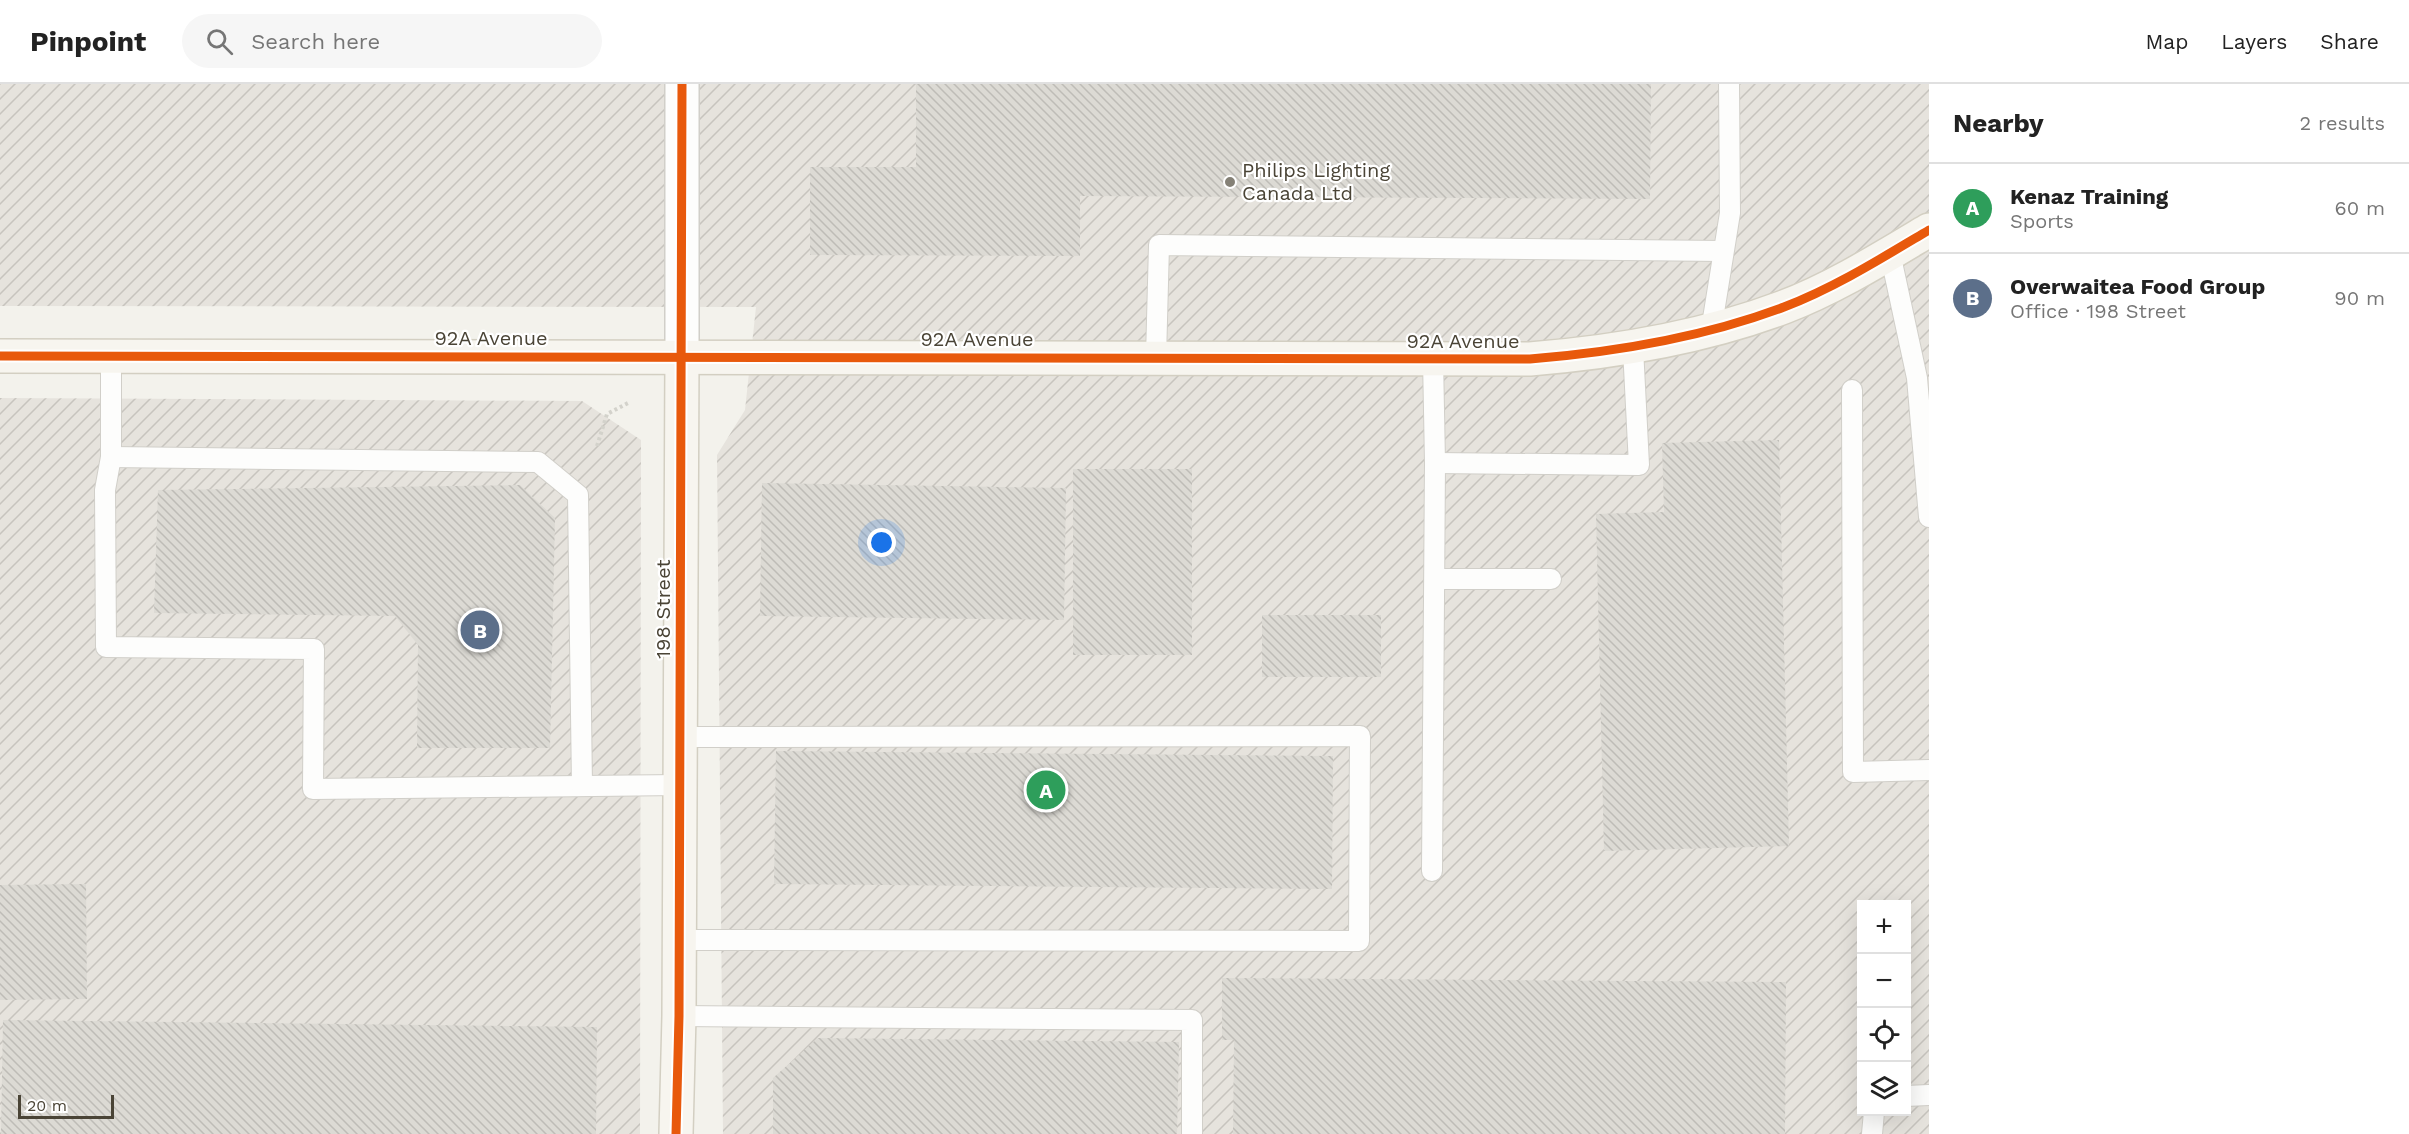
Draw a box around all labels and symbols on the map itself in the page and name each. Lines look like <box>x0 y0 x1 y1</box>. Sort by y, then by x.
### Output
place label: Philips Lighting Canada Ltd <box>1242 158 1390 205</box>
marker: Philips Lighting Canada Ltd <box>1223 175 1237 189</box>
street label: 92A Avenue <box>434 326 548 350</box>
street label: 92A Avenue <box>920 327 1034 351</box>
street label: 92A Avenue <box>1406 329 1520 353</box>
your location <box>867 528 896 557</box>
street label: 198 Street <box>651 559 675 659</box>
pin: B <box>460 608 500 652</box>
pin: A <box>1026 768 1066 812</box>
scale bar <box>18 1092 114 1120</box>

